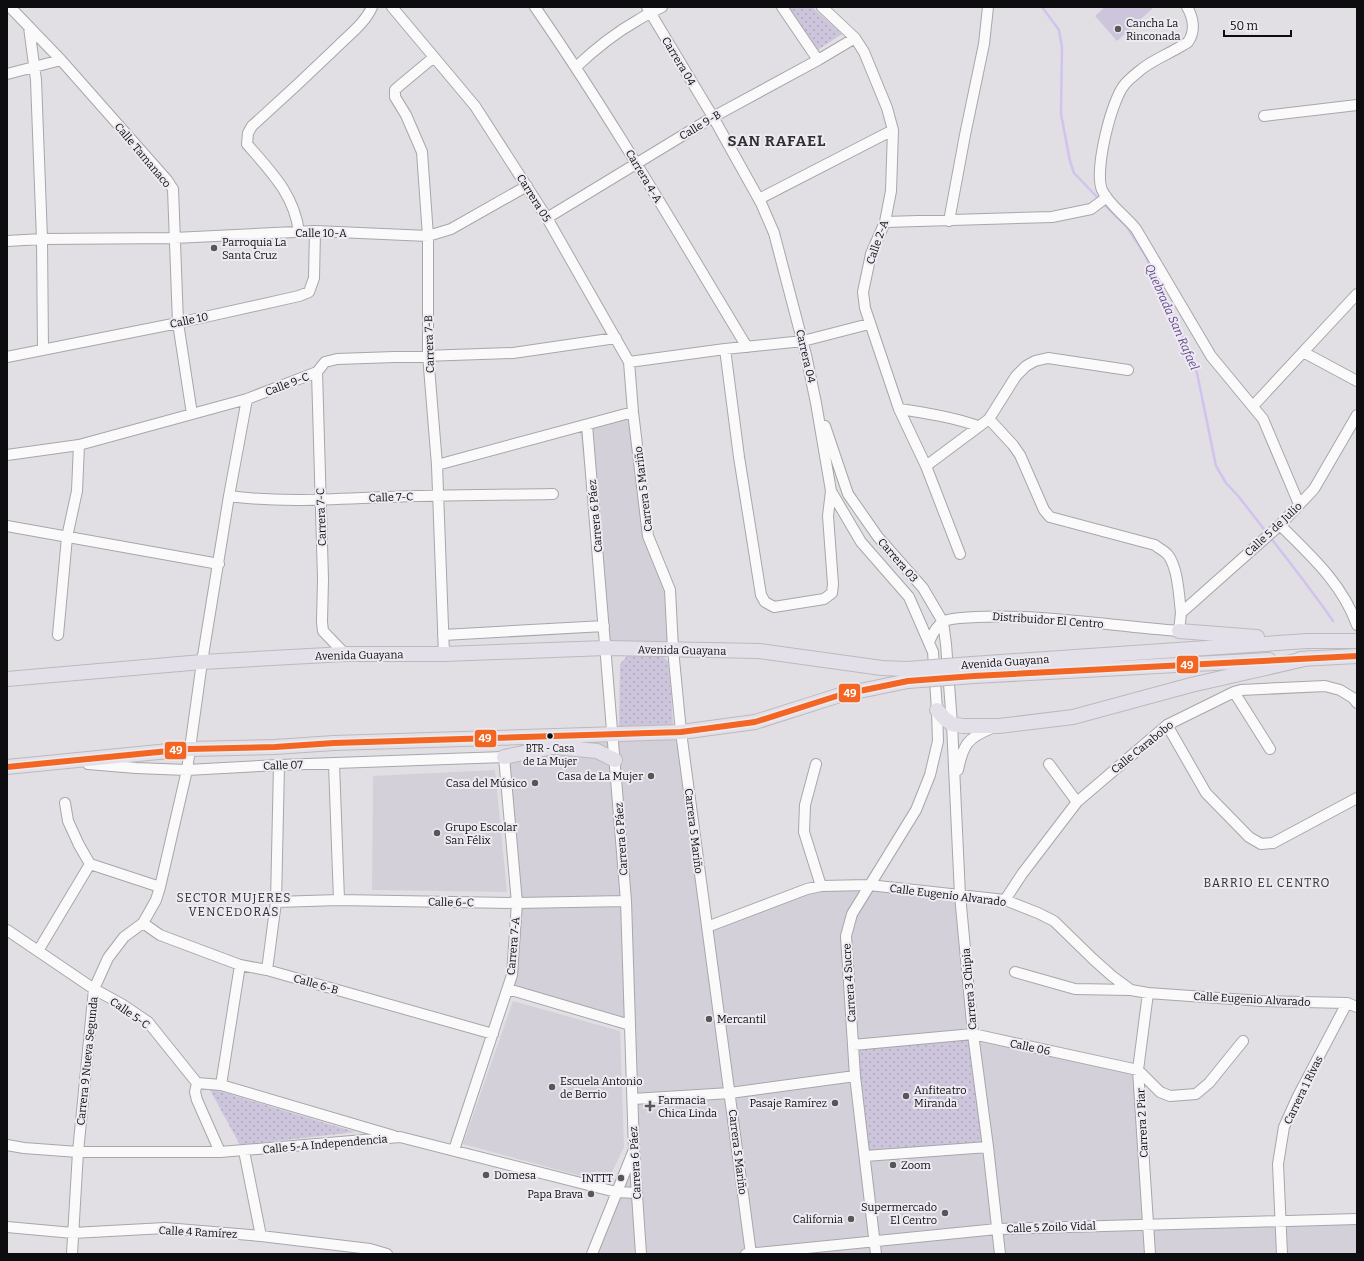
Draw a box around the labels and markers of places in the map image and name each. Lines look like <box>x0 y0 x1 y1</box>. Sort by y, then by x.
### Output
place label: Cancha La Rinconada <box>1126 17 1180 43</box>
marker: Cancha La Rinconada <box>1113 24 1123 34</box>
place label: Parroquia La Santa Cruz <box>222 236 286 262</box>
marker: Parroquia La Santa Cruz <box>209 243 219 253</box>
marker: BTR - Casa de La Mujer <box>545 731 555 741</box>
place label: BTR - Casa de La Mujer <box>523 743 578 768</box>
place label: Casa de La Mujer <box>557 770 643 783</box>
marker: Casa de La Mujer <box>646 771 656 781</box>
place label: Casa del Músico <box>446 777 527 790</box>
marker: Casa del Músico <box>530 778 540 788</box>
place label: Grupo Escolar San Félix <box>445 821 518 847</box>
marker: Grupo Escolar San Félix <box>432 828 442 838</box>
place label: Mercantil <box>717 1013 766 1026</box>
marker: Mercantil <box>704 1014 714 1024</box>
place label: Escuela Antonio de Berrio <box>560 1075 643 1101</box>
marker: Escuela Antonio de Berrio <box>547 1082 557 1092</box>
place label: Anfiteatro Miranda <box>914 1084 967 1110</box>
marker: Anfiteatro Miranda <box>901 1091 911 1101</box>
place label: Farmacia Chica Linda <box>658 1094 717 1120</box>
place label: Pasaje Ramírez <box>749 1097 827 1110</box>
marker: Pasaje Ramírez <box>830 1098 840 1108</box>
marker: Farmacia Chica Linda <box>645 1101 655 1111</box>
place label: Zoom <box>901 1159 931 1172</box>
marker: Zoom <box>888 1160 898 1170</box>
place label: Domesa <box>494 1169 536 1182</box>
marker: Domesa <box>481 1170 491 1180</box>
place label: INTTT <box>582 1172 614 1185</box>
marker: INTTT <box>616 1173 626 1183</box>
place label: Papa Brava <box>527 1188 583 1201</box>
marker: Papa Brava <box>586 1189 596 1199</box>
place label: Supermercado El Centro <box>861 1201 937 1227</box>
marker: Supermercado El Centro <box>940 1208 950 1218</box>
place label: California <box>793 1213 843 1226</box>
marker: California <box>846 1214 856 1224</box>

